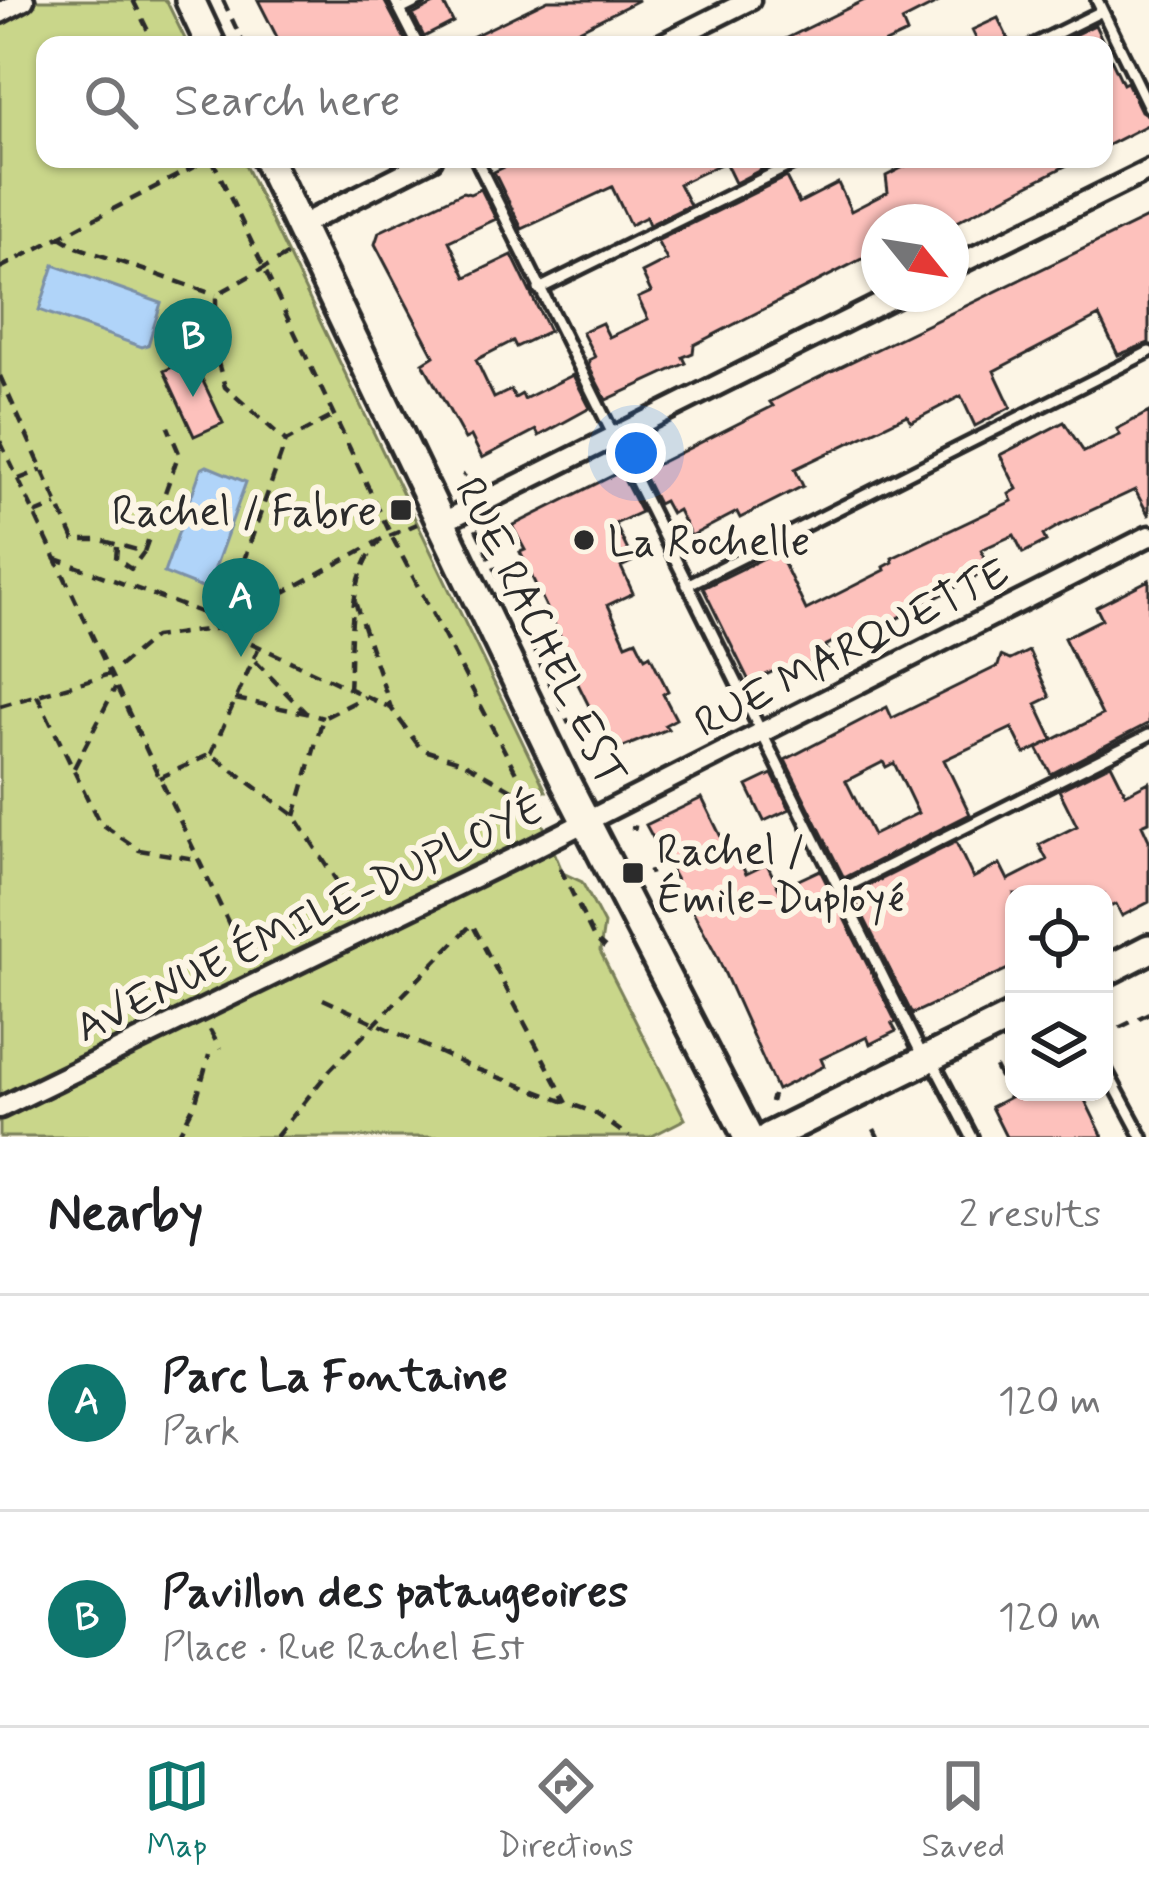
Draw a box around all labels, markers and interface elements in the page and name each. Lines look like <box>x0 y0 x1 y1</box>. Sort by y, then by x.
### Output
search box <box>36 36 1113 168</box>
icon: search <box>78 69 144 135</box>
text: Search here <box>174 73 401 132</box>
north arrow <box>861 204 969 312</box>
pin: B <box>154 298 232 397</box>
your location <box>606 423 666 483</box>
street label: RUE RACHEL EST <box>440 469 638 796</box>
place label: Rachel / Fabre <box>112 486 377 541</box>
marker: Rachel / Fabre <box>388 497 414 523</box>
place label: La Rochelle <box>608 516 810 571</box>
marker: La Rochelle <box>571 527 597 553</box>
street label: RUE MARQUETTE <box>686 546 1019 752</box>
pin: A <box>202 558 280 657</box>
street label: AVENUE ÉMILE-DUPLOYÉ <box>66 781 554 1057</box>
place label: Rachel / Émile-Duployé <box>657 825 904 928</box>
marker: Rachel / Émile-Duployé <box>620 860 646 886</box>
map controls <box>1005 885 1113 1101</box>
button: locate <box>1005 885 1113 993</box>
button: layers <box>1005 993 1113 1101</box>
text: Nearby <box>48 1182 203 1248</box>
text: 2 results <box>959 1190 1101 1241</box>
text: Parc La Fontaine <box>162 1348 508 1407</box>
text: A <box>74 1377 100 1428</box>
text: 120 m <box>998 1377 1101 1428</box>
text: Park <box>162 1407 240 1458</box>
text: Pavillon des pataugeoires <box>162 1564 628 1623</box>
text: B <box>75 1593 99 1644</box>
text: 120 m <box>998 1593 1101 1644</box>
text: Place · Rue Rachel Est <box>162 1623 525 1674</box>
tab: Map <box>144 1753 210 1869</box>
tab: Directions <box>498 1753 634 1869</box>
tab: Saved <box>922 1753 1005 1869</box>

